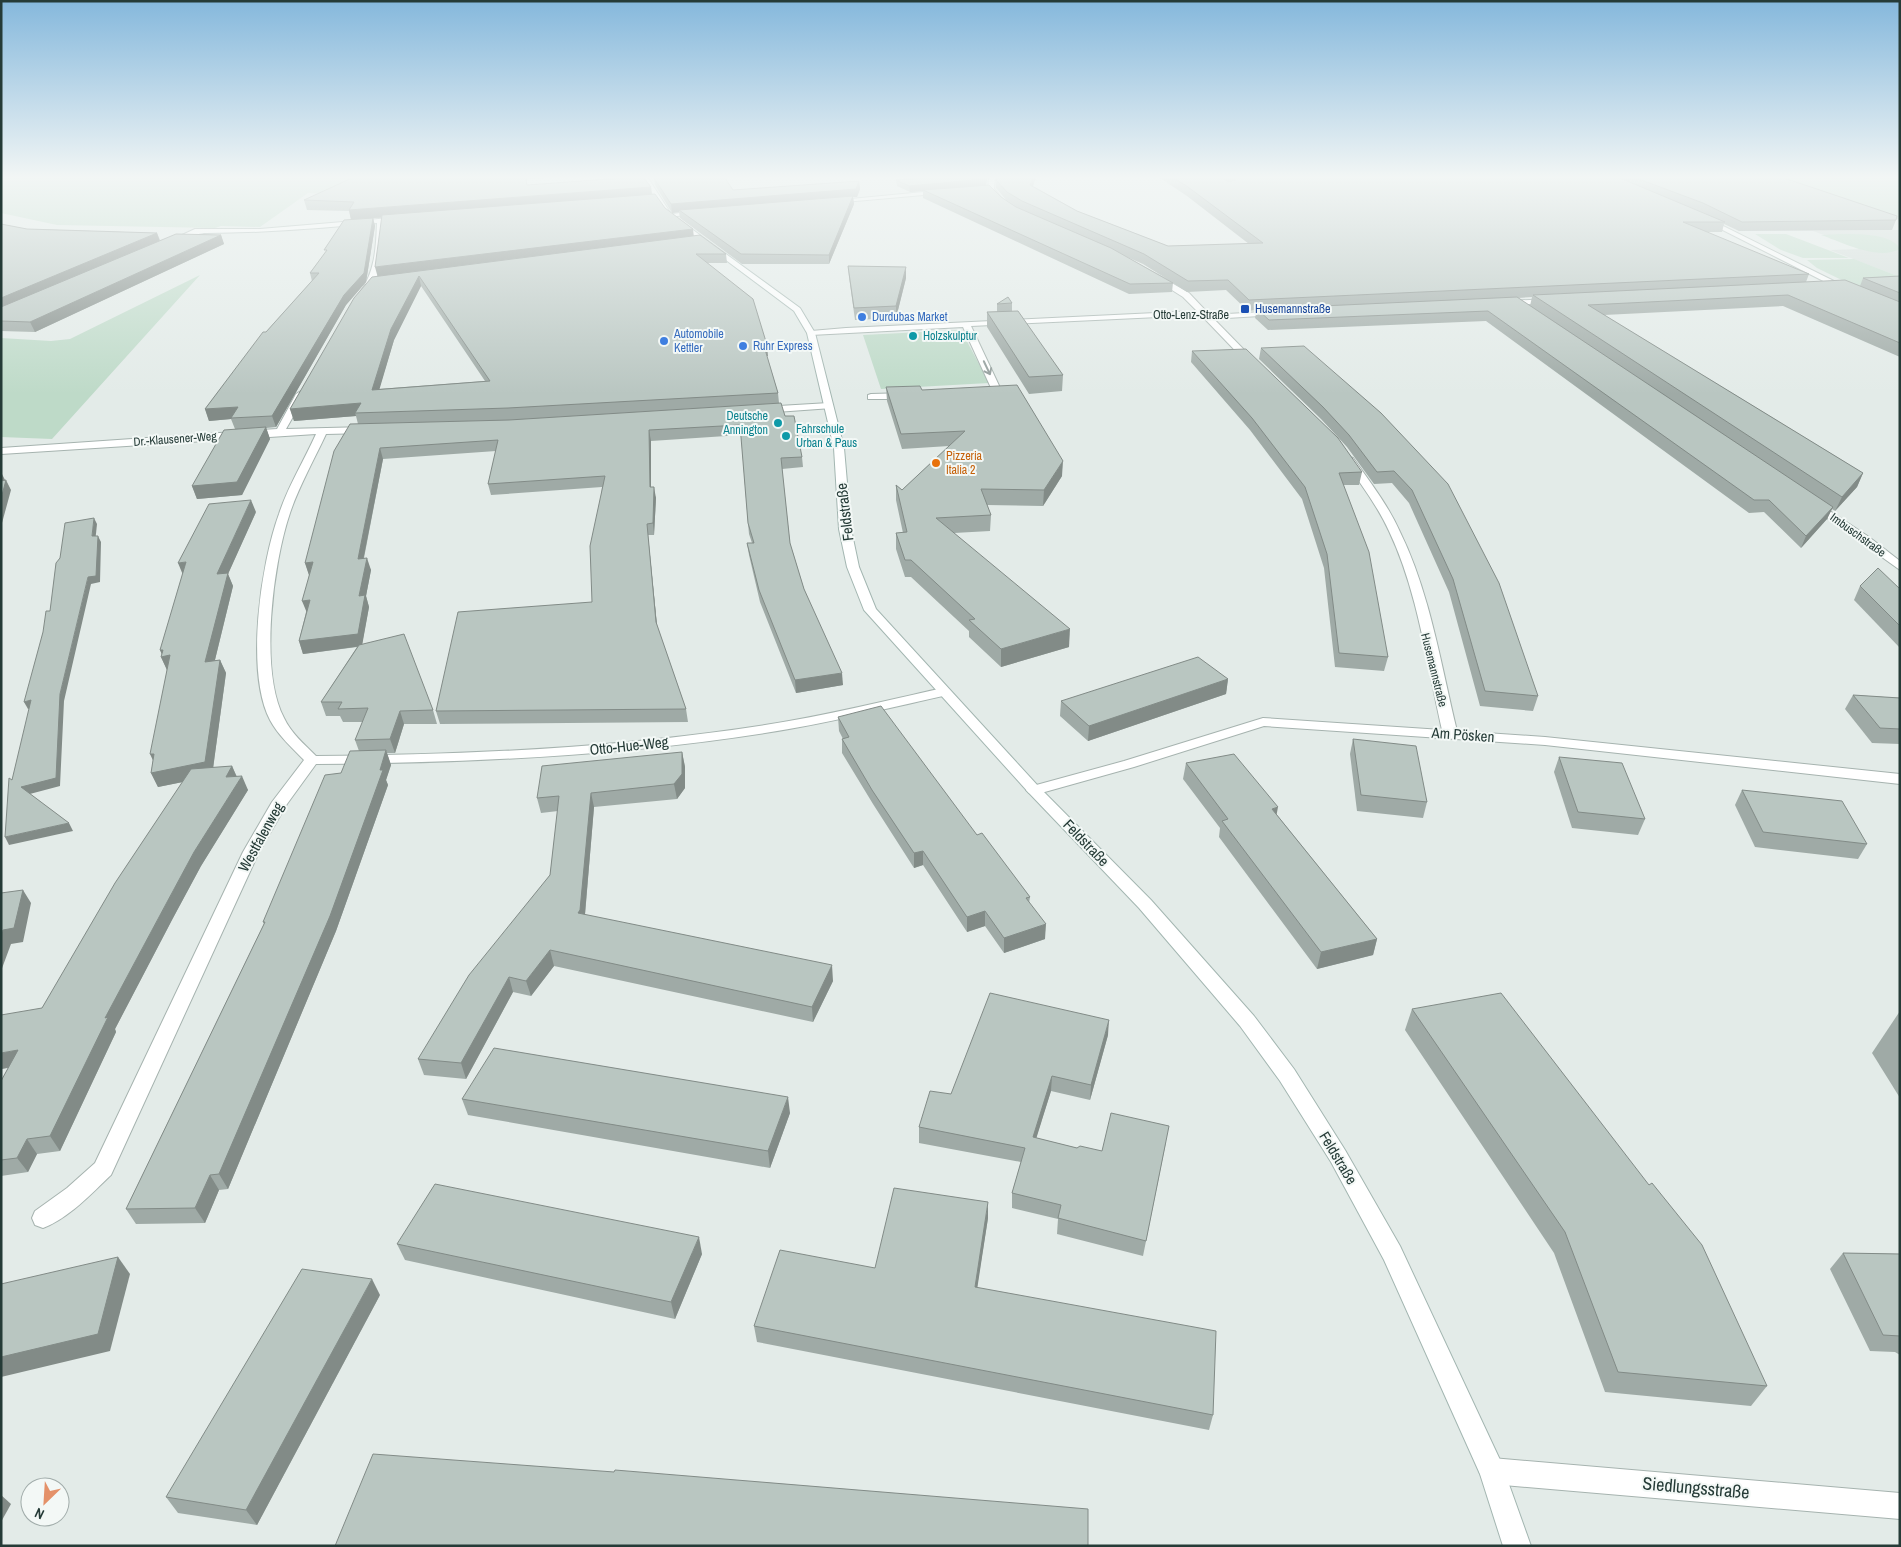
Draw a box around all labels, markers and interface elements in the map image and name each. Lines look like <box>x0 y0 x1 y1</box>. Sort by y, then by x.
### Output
place label: Husemannstraße <box>1255 301 1330 317</box>
marker: Husemannstraße <box>1239 303 1251 315</box>
street label: Otto-Lenz-Straße <box>1153 307 1229 323</box>
place label: Durdubas Market <box>872 309 948 325</box>
marker: Durdubas Market <box>856 311 868 323</box>
place label: Automobile Kettler <box>673 326 724 356</box>
place label: Holzskulptur <box>923 328 978 344</box>
marker: Holzskulptur <box>907 330 919 342</box>
marker: Automobile Kettler <box>658 335 670 347</box>
place label: Ruhr Express <box>753 338 813 354</box>
marker: Ruhr Express <box>737 340 749 352</box>
one-way arrow <box>982 360 992 375</box>
place label: Deutsche Annington <box>722 408 768 438</box>
marker: Deutsche Annington <box>772 417 784 429</box>
place label: Fahrschule Urban & Paus <box>796 421 857 451</box>
street label: Dr.-Klausener-Weg <box>133 428 218 450</box>
marker: Fahrschule Urban & Paus <box>780 430 792 442</box>
place label: Pizzeria Italia 2 <box>946 448 983 478</box>
marker: Pizzeria Italia 2 <box>930 457 942 469</box>
street label: Feldstraße <box>831 482 858 542</box>
street label: Imbuschstraße <box>1827 509 1889 561</box>
street label: Husemannstraße <box>1417 631 1451 709</box>
street label: Am Pösken <box>1430 722 1495 747</box>
street label: Otto-Hue-Weg <box>589 731 670 760</box>
street label: Westfalenweg <box>233 798 288 876</box>
street label: Feldstraße <box>1059 814 1114 871</box>
street label: Feldstraße <box>1314 1127 1362 1188</box>
street label: Siedlungsstraße <box>1641 1470 1751 1505</box>
north arrow <box>20 1477 70 1527</box>
text: N <box>32 1504 47 1524</box>

